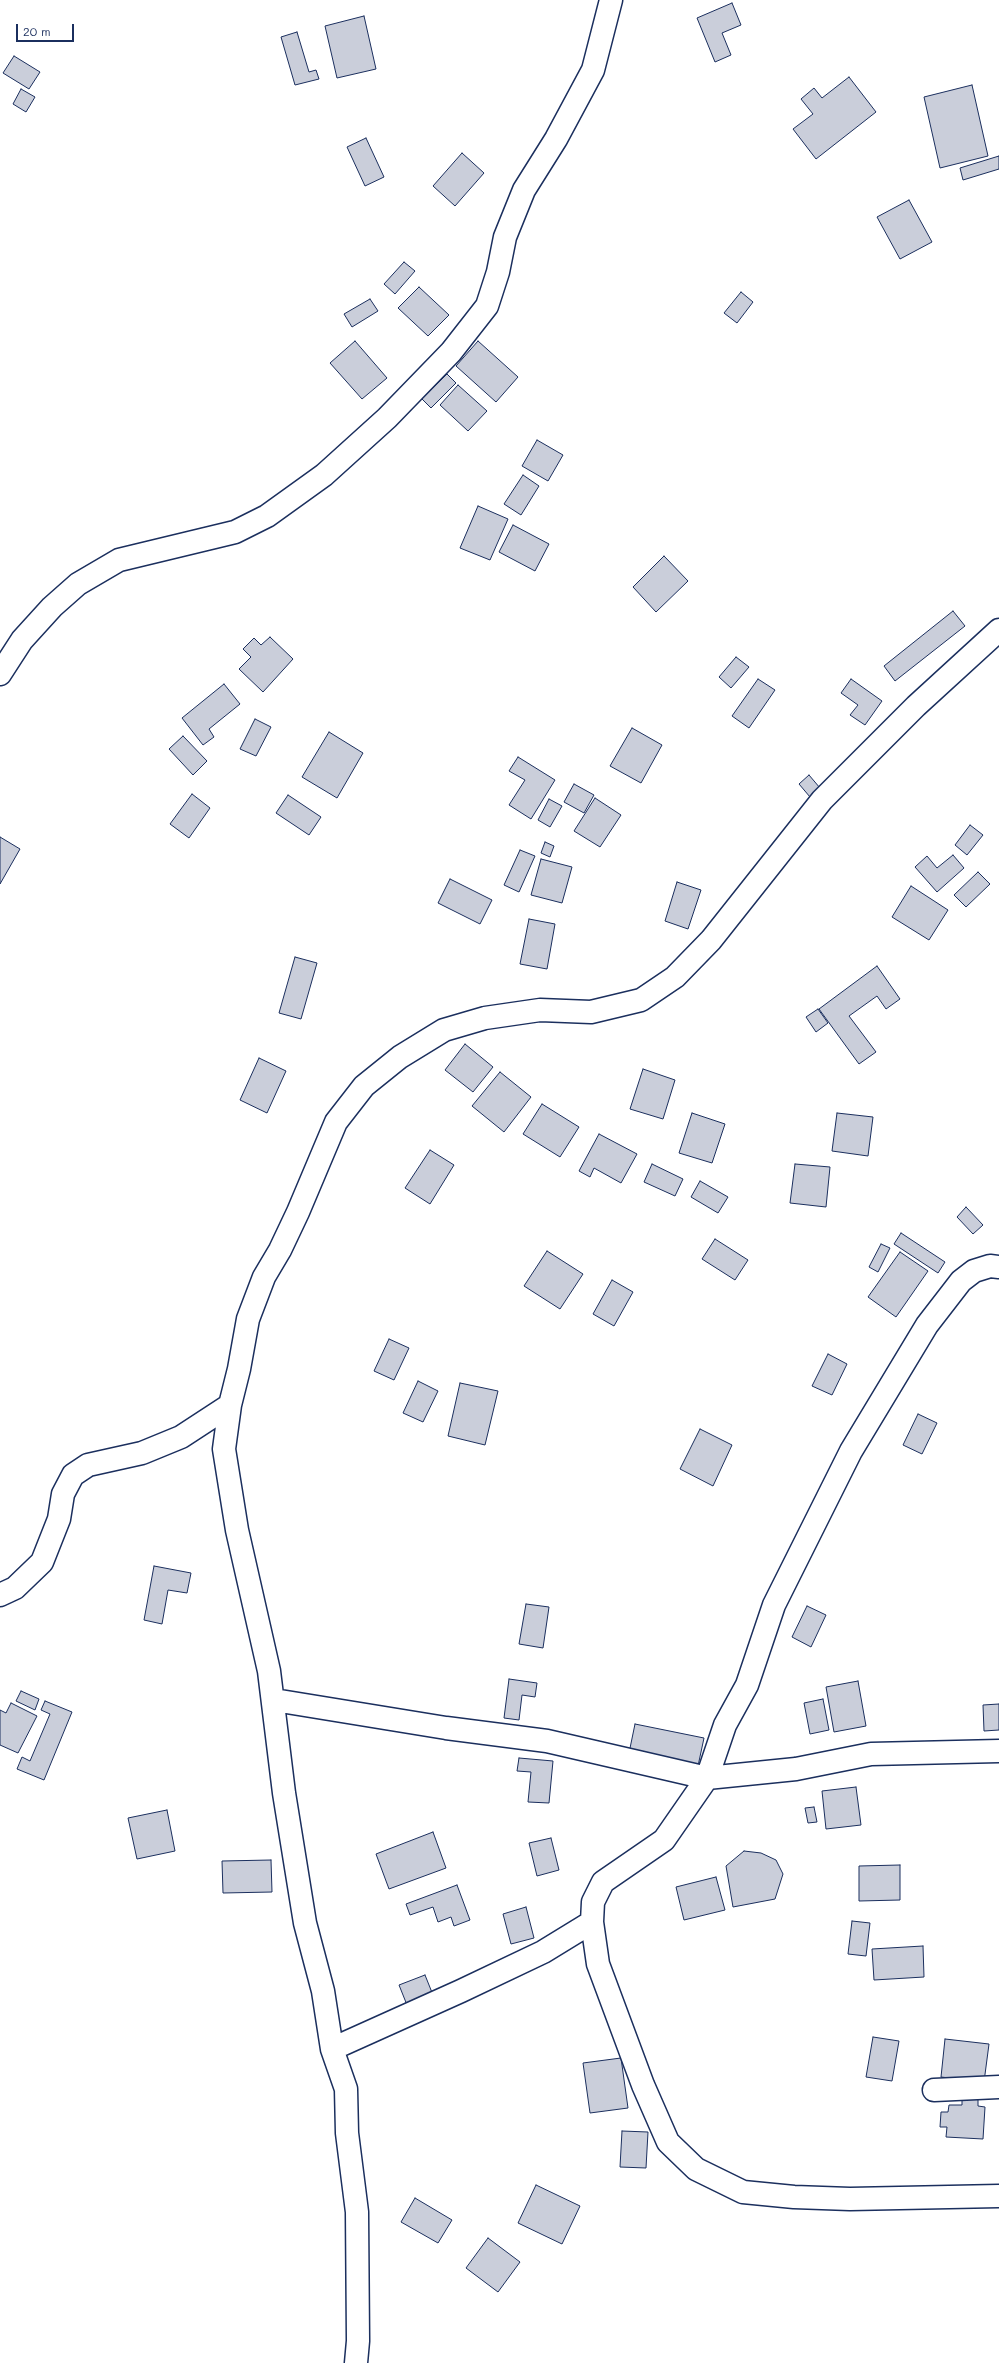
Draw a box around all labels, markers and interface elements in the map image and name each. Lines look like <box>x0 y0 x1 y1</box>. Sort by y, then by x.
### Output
scale bar <box>18 16 76 42</box>
text: 20 m <box>23 23 51 39</box>

